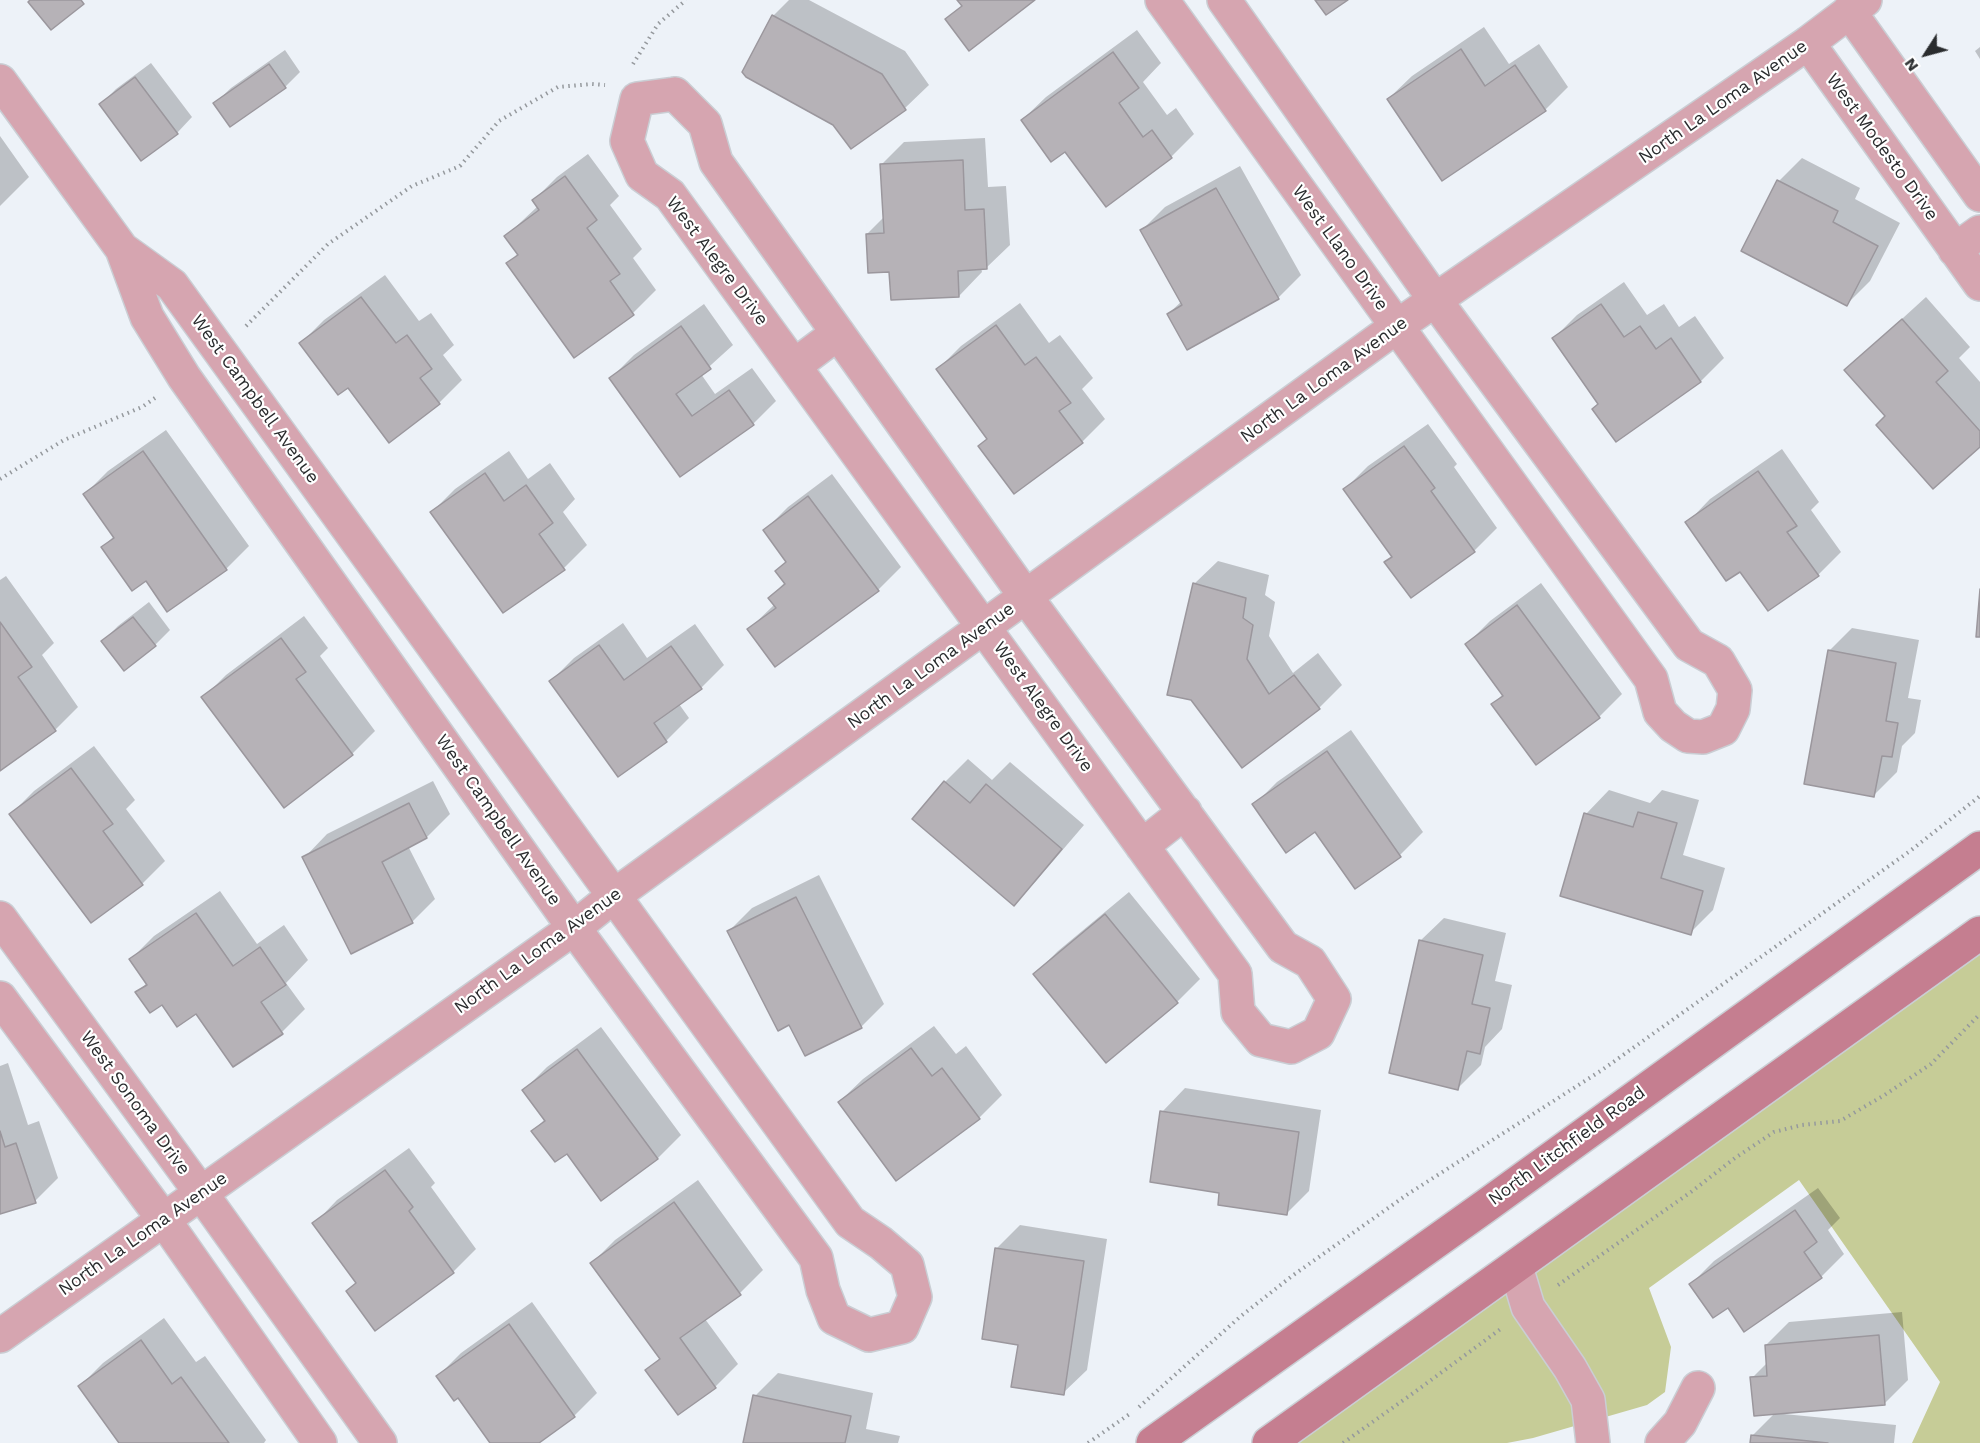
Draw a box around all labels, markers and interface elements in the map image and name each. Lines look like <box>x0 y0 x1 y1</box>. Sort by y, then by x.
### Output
north arrow <box>1896 24 1956 84</box>
street label: North La Loma Avenue <box>1634 36 1812 168</box>
text: N <box>1900 54 1922 75</box>
street label: West Modesto Drive <box>1821 69 1943 225</box>
street label: West Llano Drive <box>1287 181 1393 315</box>
street label: West Alegre Drive <box>661 192 773 330</box>
street label: West Campbell Avenue <box>186 310 324 488</box>
street label: North La Loma Avenue <box>1236 312 1412 448</box>
street label: North La Loma Avenue <box>843 598 1019 734</box>
street label: West Alegre Drive <box>988 638 1098 776</box>
street label: West Campbell Avenue <box>431 730 565 910</box>
street label: North La Loma Avenue <box>450 883 626 1019</box>
street label: West Sonoma Drive <box>75 1027 195 1179</box>
street label: North Litchfield Road <box>1484 1082 1650 1210</box>
street label: North La Loma Avenue <box>54 1168 232 1300</box>

